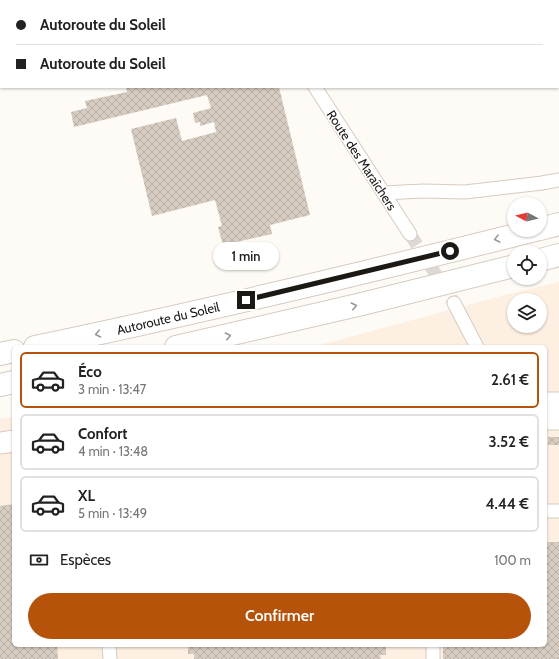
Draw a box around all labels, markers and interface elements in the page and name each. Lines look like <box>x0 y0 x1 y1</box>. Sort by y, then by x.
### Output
text: Autoroute du Soleil <box>40 16 166 34</box>
text: Autoroute du Soleil <box>40 55 166 73</box>
street label: Route des Maraîchers <box>324 107 401 214</box>
north arrow <box>507 197 547 237</box>
map controls <box>507 197 547 333</box>
one-way arrow <box>494 235 500 243</box>
callout: 1 min <box>213 242 279 270</box>
route start <box>441 242 459 260</box>
button: locate <box>507 245 547 285</box>
text: 1 min <box>231 248 261 264</box>
route end <box>237 291 255 309</box>
button: layers <box>507 293 547 333</box>
street label: Autoroute du Soleil <box>115 298 221 338</box>
one-way arrow <box>351 302 357 310</box>
one-way arrow <box>95 329 101 337</box>
one-way arrow <box>225 332 231 340</box>
icon: car <box>30 362 66 398</box>
text: Éco <box>78 363 102 381</box>
text: 2.61 € <box>491 371 529 389</box>
text: 3 min · 13:47 <box>78 381 146 397</box>
icon: car <box>30 424 66 460</box>
text: Confort <box>78 425 127 443</box>
text: 3.52 € <box>489 433 529 451</box>
text: 4 min · 13:48 <box>78 443 148 459</box>
icon: car <box>30 486 66 522</box>
text: XL <box>78 487 95 505</box>
text: 4.44 € <box>486 495 529 513</box>
text: 5 min · 13:49 <box>78 505 147 521</box>
icon: cash <box>28 549 50 571</box>
text: Espèces <box>60 551 111 569</box>
text: 100 m <box>494 552 531 568</box>
button: Confirmer <box>28 593 531 639</box>

